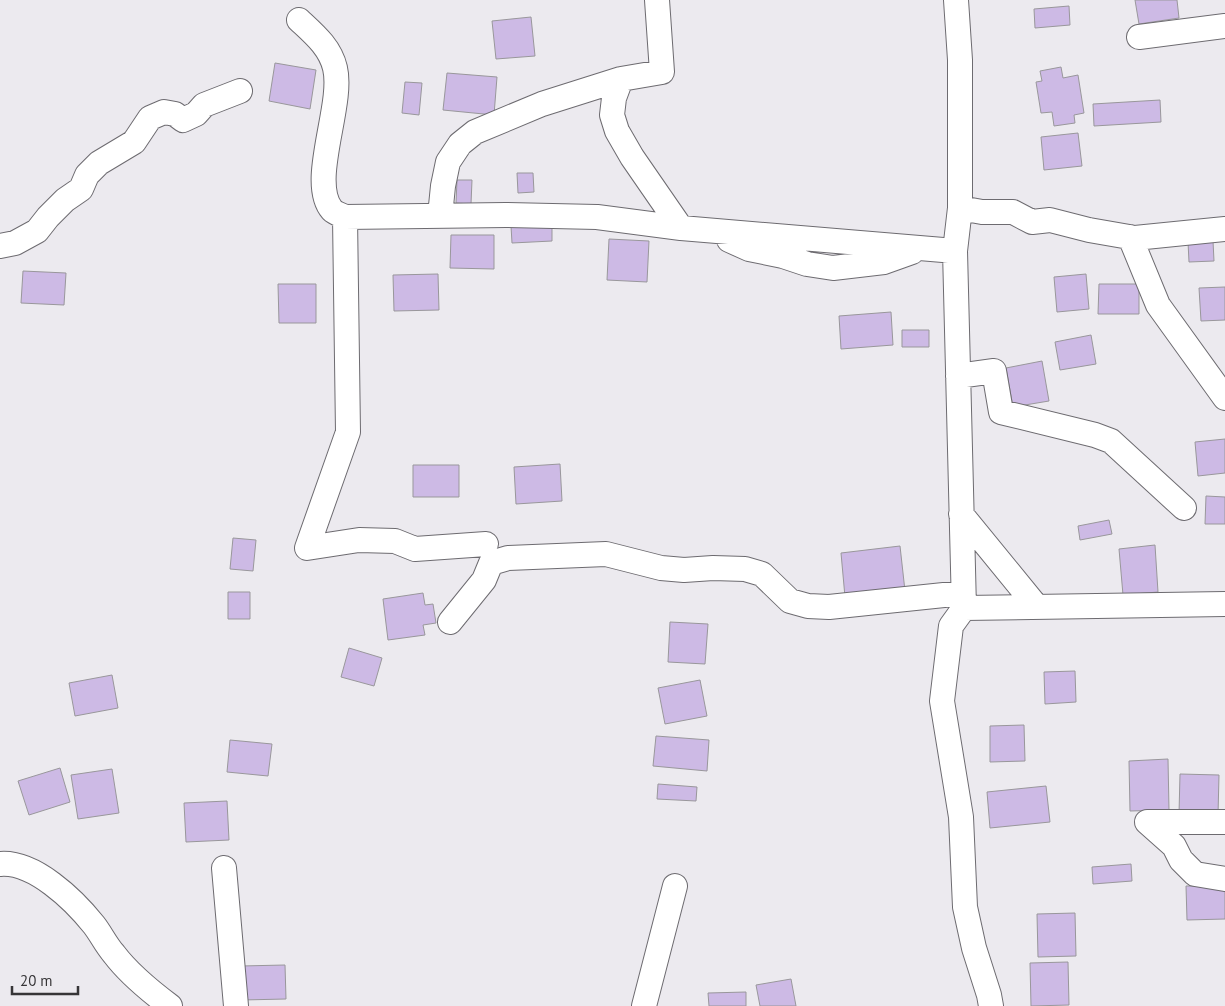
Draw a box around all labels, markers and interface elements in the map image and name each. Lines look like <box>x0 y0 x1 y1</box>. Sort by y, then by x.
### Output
scale bar <box>12 964 79 996</box>
text: 20 m <box>20 971 53 990</box>

